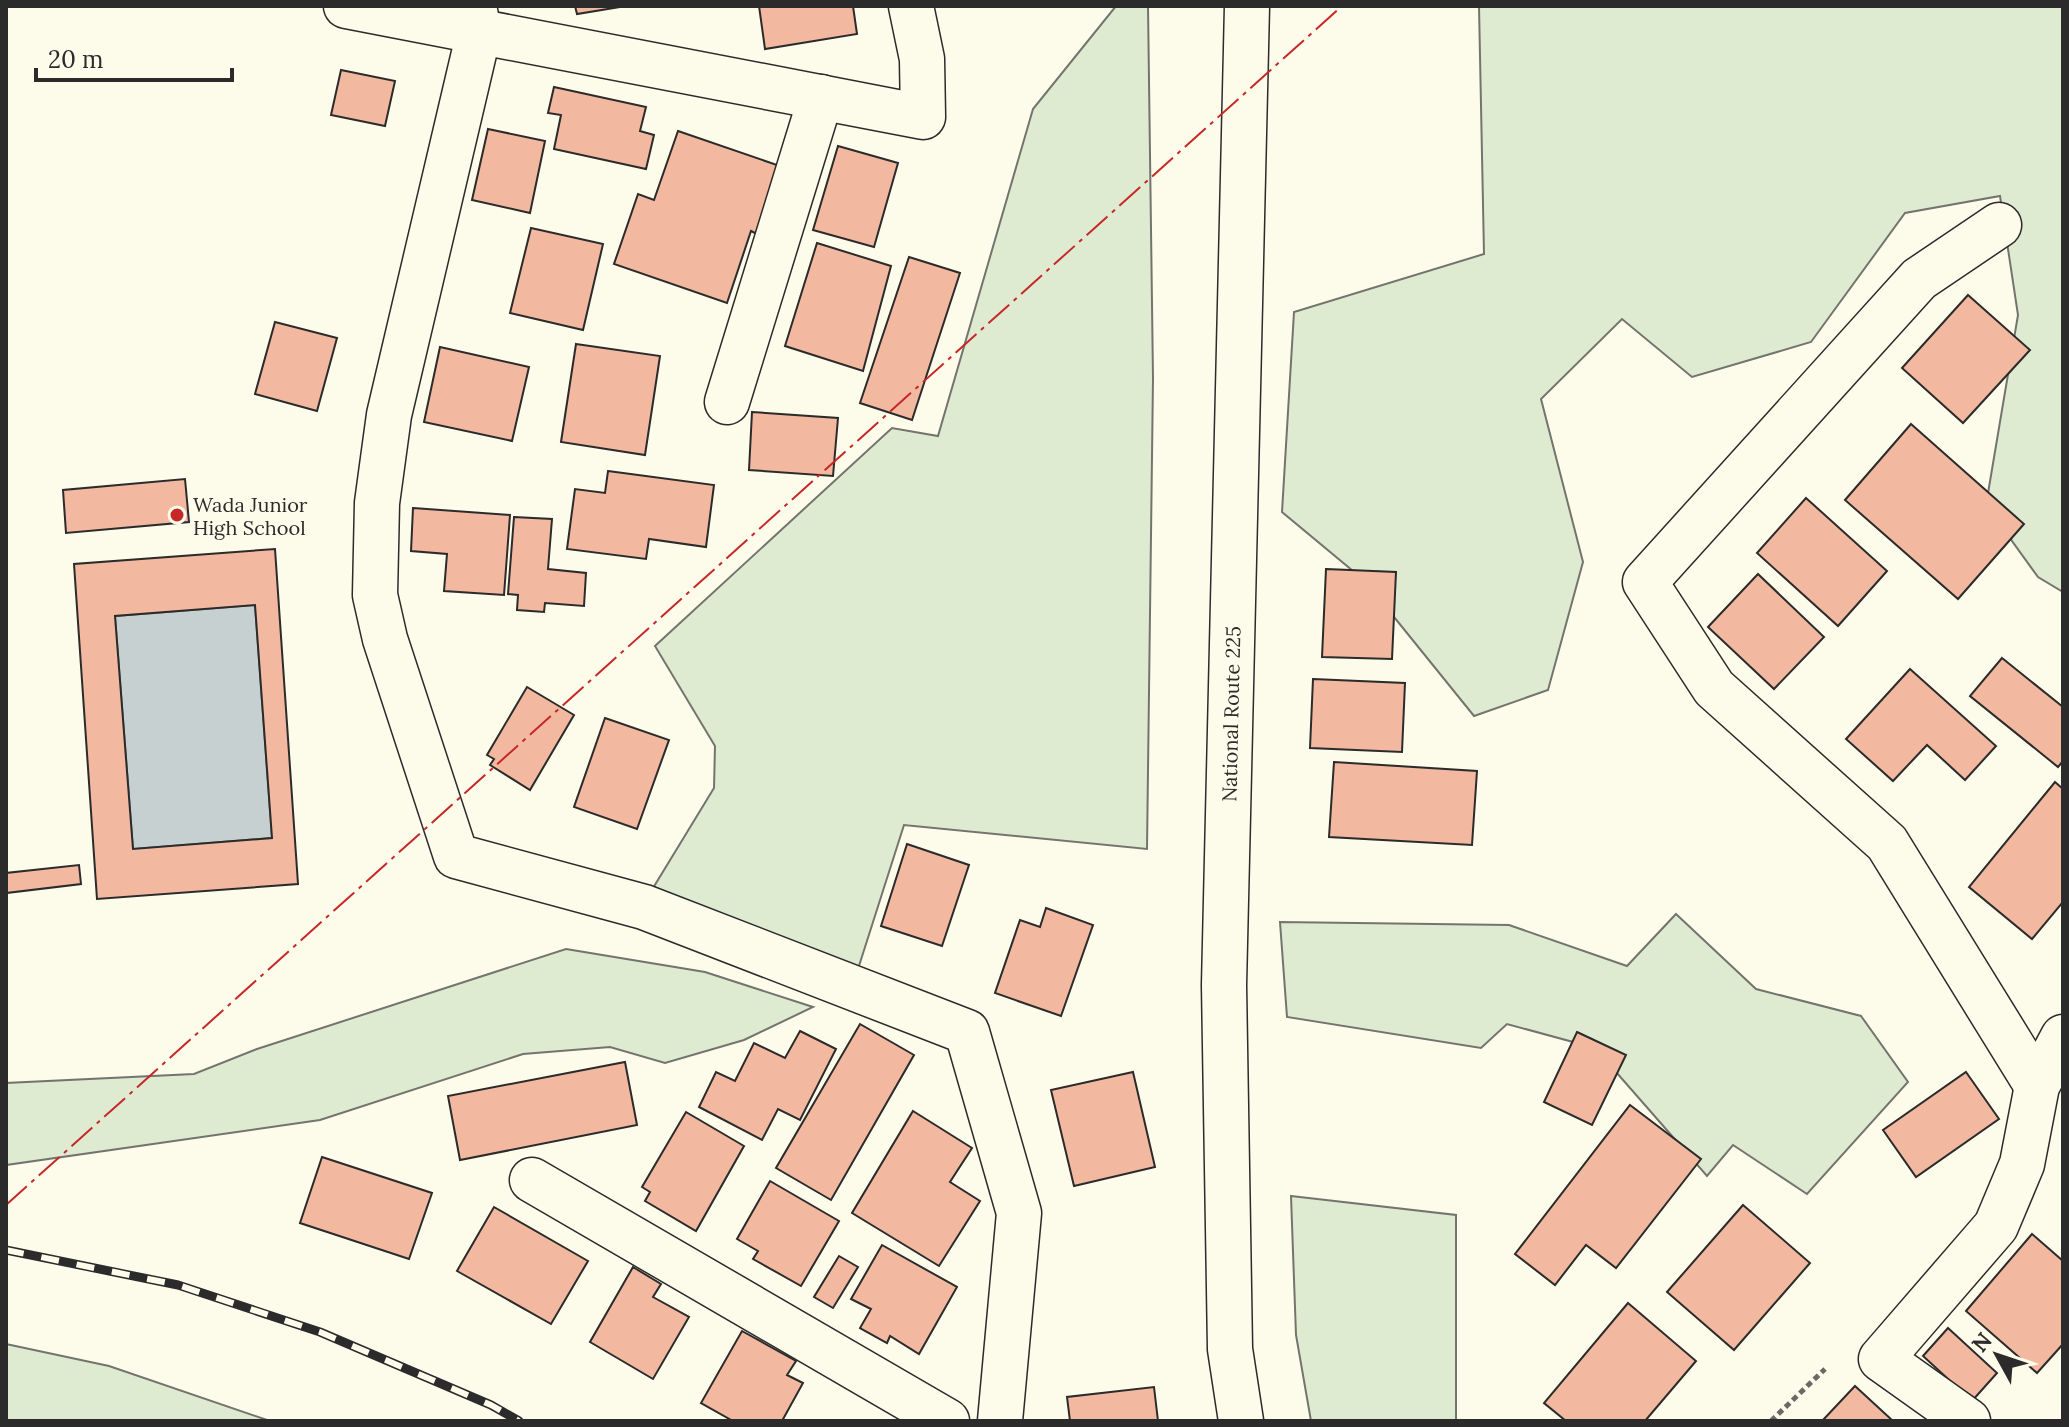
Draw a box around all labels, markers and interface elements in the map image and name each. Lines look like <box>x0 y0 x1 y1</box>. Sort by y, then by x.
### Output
scale bar <box>36 32 232 82</box>
text: 20 m <box>48 44 104 75</box>
place label: Wada Junior High School <box>193 492 308 540</box>
marker: Wada Junior High School <box>168 506 186 524</box>
street label: National Route 225 <box>1216 626 1245 802</box>
north arrow <box>1957 1315 2037 1395</box>
text: N <box>1965 1327 1998 1358</box>

